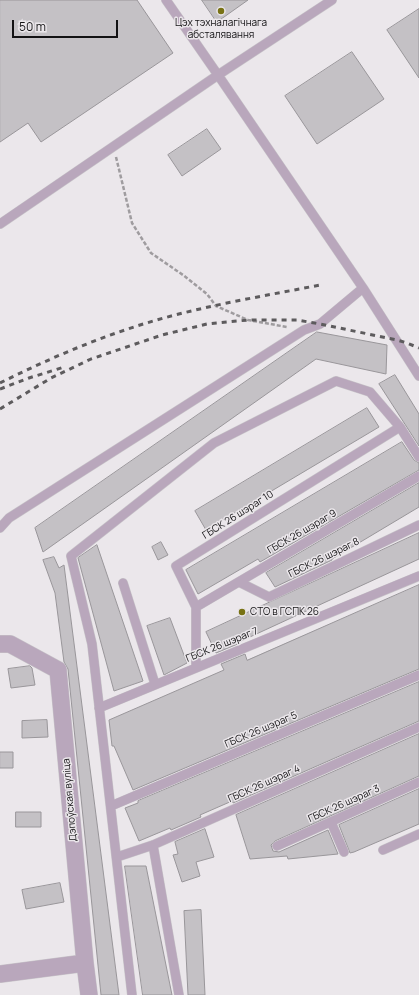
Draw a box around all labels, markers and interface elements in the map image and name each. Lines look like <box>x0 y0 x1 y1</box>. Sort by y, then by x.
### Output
marker: Цэх тэхналагічнага абсталявання <box>216 6 226 16</box>
scale bar <box>14 12 120 38</box>
place label: Цэх тэхналагічнага абсталявання <box>175 17 267 40</box>
text: 50 m <box>19 18 46 35</box>
street label: ГБСК 26 шэраг 10 <box>200 488 276 542</box>
street label: ГБСК 26 шэраг 9 <box>265 507 339 557</box>
street label: ГБСК 26 шэраг 8 <box>287 536 361 580</box>
place label: СТО в ГСПК 26 <box>250 606 319 618</box>
marker: СТО в ГСПК 26 <box>237 607 247 617</box>
street label: ГБСК 26 шэраг 7 <box>184 625 260 665</box>
street label: ГБСК 26 шэраг 5 <box>223 709 299 751</box>
street label: Дэпоўская вуліца <box>60 758 80 842</box>
street label: ГБСК 26 шэраг 4 <box>226 763 302 805</box>
street label: ГБСК 26 шэраг 3 <box>306 783 382 825</box>

